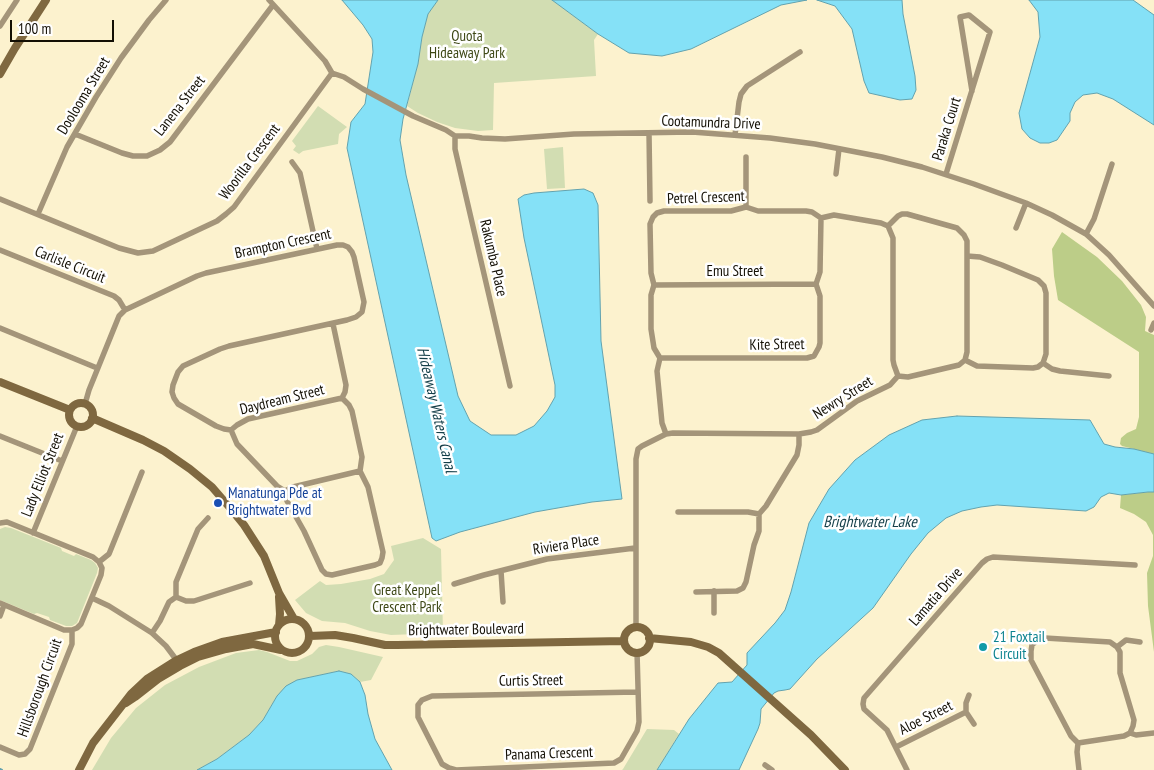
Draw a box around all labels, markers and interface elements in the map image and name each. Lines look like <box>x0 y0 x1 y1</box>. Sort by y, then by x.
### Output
scale bar <box>12 10 116 42</box>
text: 100 m <box>18 19 51 38</box>
park label: Quota Hideaway Park <box>429 28 505 63</box>
street label: Doolooma Street <box>54 54 114 138</box>
street label: Lanena Street <box>151 72 209 140</box>
street label: Paraka Court <box>929 95 965 163</box>
street label: Cootamundra Drive <box>661 112 761 134</box>
street label: Woorilla Crescent <box>216 121 284 203</box>
street label: Petrel Crescent <box>667 188 745 208</box>
street label: Rakumba Place <box>475 218 511 298</box>
street label: Brampton Crescent <box>233 225 333 263</box>
street label: Carlisle Circuit <box>32 243 108 287</box>
street label: Emu Street <box>707 263 763 281</box>
street label: Kite Street <box>749 336 805 354</box>
water label: Hideaway Waters Canal <box>412 345 460 475</box>
street label: Newry Street <box>810 373 876 423</box>
street label: Daydream Street <box>238 381 326 419</box>
street label: Lady Elliot Street <box>18 430 68 520</box>
place label: Manatunga Pde at Brightwater Bvd <box>228 485 322 520</box>
marker: Manatunga Pde at Brightwater Bvd <box>212 497 224 509</box>
water label: Brightwater Lake <box>823 512 917 532</box>
street label: Riviera Place <box>532 531 600 559</box>
street label: Lamatia Drive <box>906 564 966 630</box>
park label: Great Keppel Crescent Park <box>372 582 442 617</box>
street label: Brightwater Boulevard <box>408 620 524 640</box>
place label: 21 Foxtail Circuit <box>993 629 1045 664</box>
street label: Hillsborough Circuit <box>14 636 66 740</box>
marker: 21 Foxtail Circuit <box>977 641 989 653</box>
street label: Curtis Street <box>499 671 563 691</box>
street label: Aloe Street <box>896 697 956 739</box>
street label: Panama Crescent <box>505 743 593 765</box>

